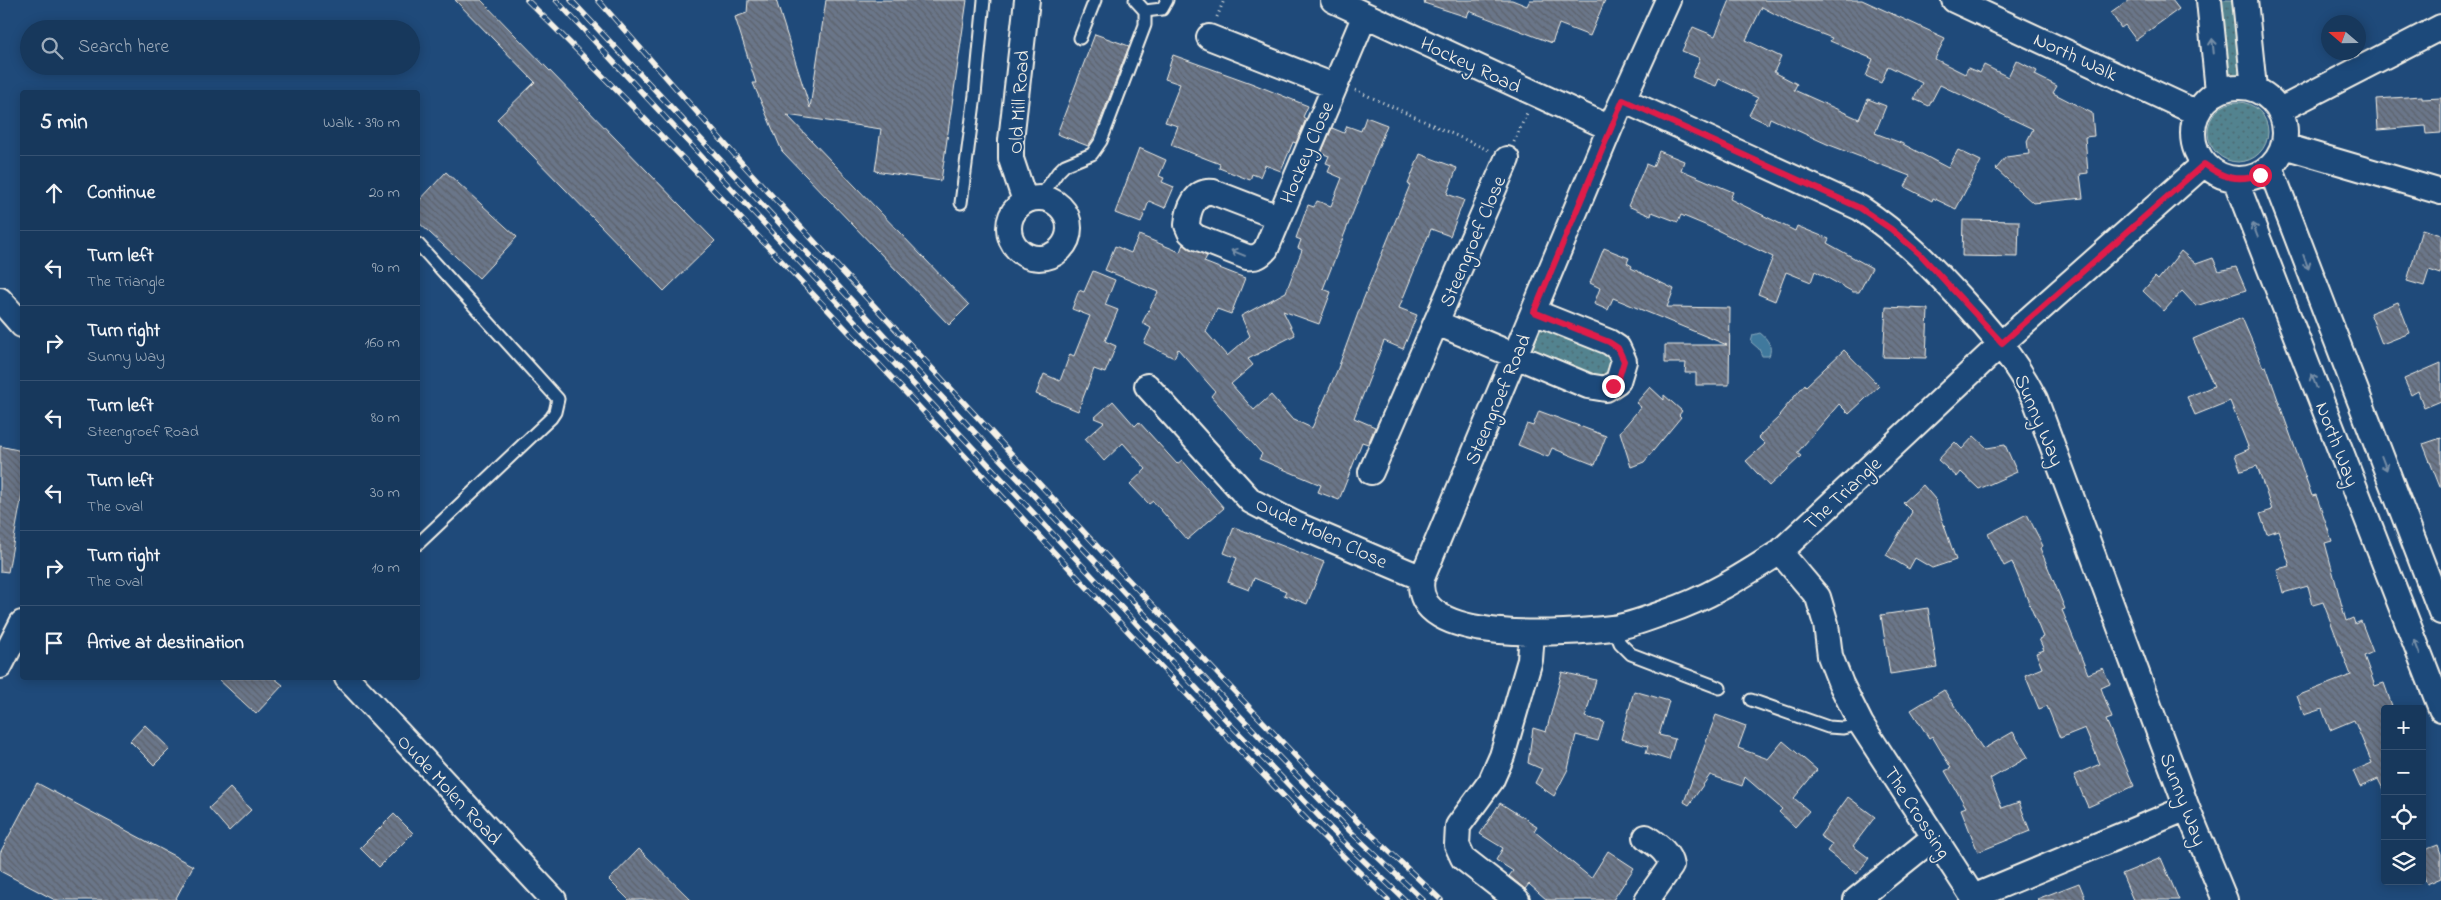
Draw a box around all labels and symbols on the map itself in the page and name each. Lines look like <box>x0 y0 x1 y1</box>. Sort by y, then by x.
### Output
north arrow <box>2321 15 2366 60</box>
street label: North Walk <box>2028 26 2122 90</box>
street label: Hockey Road <box>1415 30 1525 102</box>
one-way arrow <box>2208 38 2218 54</box>
street label: Old Mill Road <box>1002 49 1039 155</box>
street label: Hockey Close <box>1274 97 1343 209</box>
route start <box>2249 164 2272 187</box>
street label: Steengroef Close <box>1434 172 1516 312</box>
one-way arrow <box>2249 223 2259 238</box>
one-way arrow <box>1231 248 1246 258</box>
one-way arrow <box>2302 254 2312 269</box>
street label: Steengroef Road <box>1459 330 1541 470</box>
street label: Sunny Way <box>2005 370 2070 472</box>
one-way arrow <box>2308 374 2318 389</box>
route end <box>1602 375 1625 398</box>
street label: North Way <box>2306 398 2365 492</box>
street label: The Triangle <box>1798 451 1890 539</box>
one-way arrow <box>2379 455 2389 470</box>
street label: Oude Molen Close <box>1250 491 1392 578</box>
one-way arrow <box>2412 640 2421 655</box>
street label: Oude Molen Road <box>389 729 507 853</box>
street label: Sunny Way <box>2151 749 2213 851</box>
street label: The Crossing <box>1874 761 1957 866</box>

